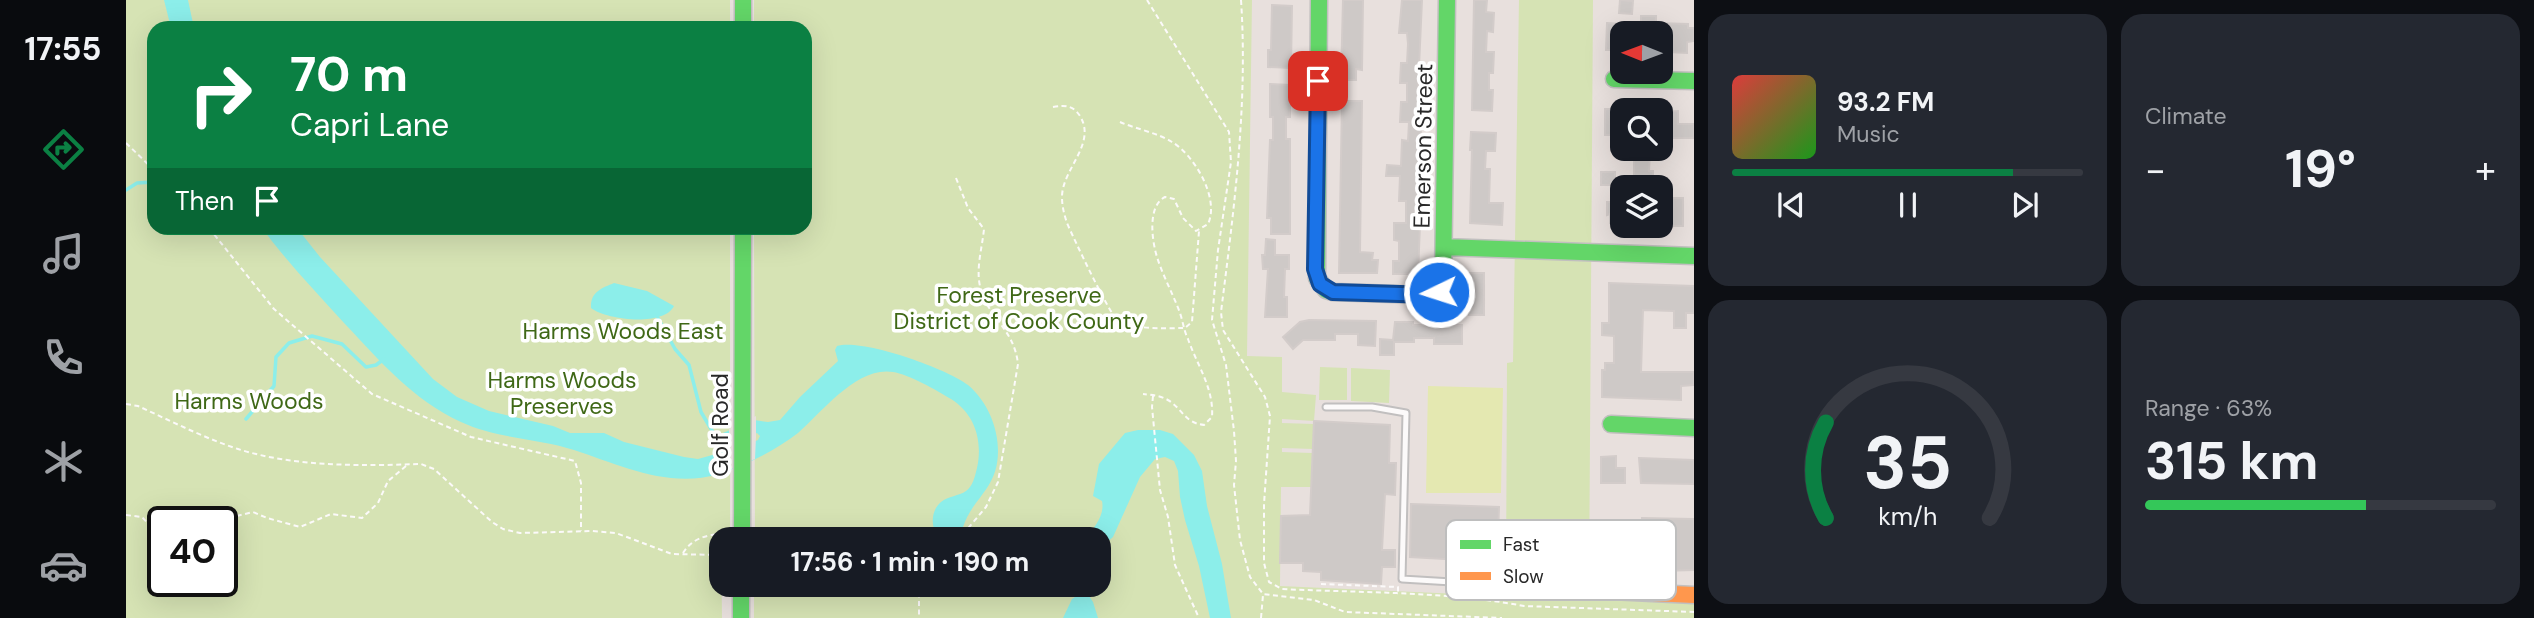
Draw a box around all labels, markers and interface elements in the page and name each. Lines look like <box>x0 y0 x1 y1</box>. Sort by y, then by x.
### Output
north arrow <box>1610 21 1673 84</box>
map controls <box>1610 21 1673 238</box>
text: 17:55 <box>25 28 101 70</box>
text: 70 m <box>290 42 408 106</box>
icon: right <box>175 49 266 140</box>
pin <box>1288 51 1348 111</box>
icon: arrive <box>1299 62 1337 100</box>
street label: Emerson Street <box>1407 63 1439 229</box>
text: 93.2 FM <box>1837 85 1934 119</box>
button: search <box>1610 98 1673 161</box>
text: Climate <box>2145 101 2227 131</box>
text: Capri Lane <box>290 104 449 146</box>
text: Music <box>1837 119 1900 149</box>
icon: directions <box>39 125 88 174</box>
text: 19° <box>2285 135 2356 203</box>
text: − <box>2145 145 2166 195</box>
text: + <box>2475 145 2496 195</box>
button: layers <box>1610 175 1673 238</box>
icon: arrive <box>248 182 286 220</box>
text: Then <box>175 184 234 218</box>
icon: previous <box>1772 186 1810 224</box>
icon: pause <box>1889 186 1927 224</box>
icon: next <box>2006 186 2044 224</box>
icon: music <box>39 229 88 278</box>
position arrow <box>1402 255 1476 329</box>
park label: Forest Preserve District of Cook County <box>894 280 1145 336</box>
park label: Harms Woods East <box>523 316 723 346</box>
icon: phone <box>39 333 88 382</box>
park label: Harms Woods Preserves <box>487 365 637 421</box>
street label: Golf Road <box>705 373 735 477</box>
park label: Harms Woods <box>174 386 324 416</box>
text: Range · 63% <box>2145 393 2272 423</box>
text: 35 <box>1863 416 1952 511</box>
text: 315 km <box>2145 427 2318 495</box>
icon: climate <box>39 437 88 486</box>
text: km/h <box>1878 500 1937 533</box>
speed limit sign: 40 <box>147 506 238 597</box>
legend <box>1446 520 1676 600</box>
text: Fast <box>1503 532 1539 557</box>
icon: car <box>39 541 88 590</box>
text: 17:56 · 1 min · 190 m <box>791 545 1029 579</box>
text: Slow <box>1503 564 1544 589</box>

